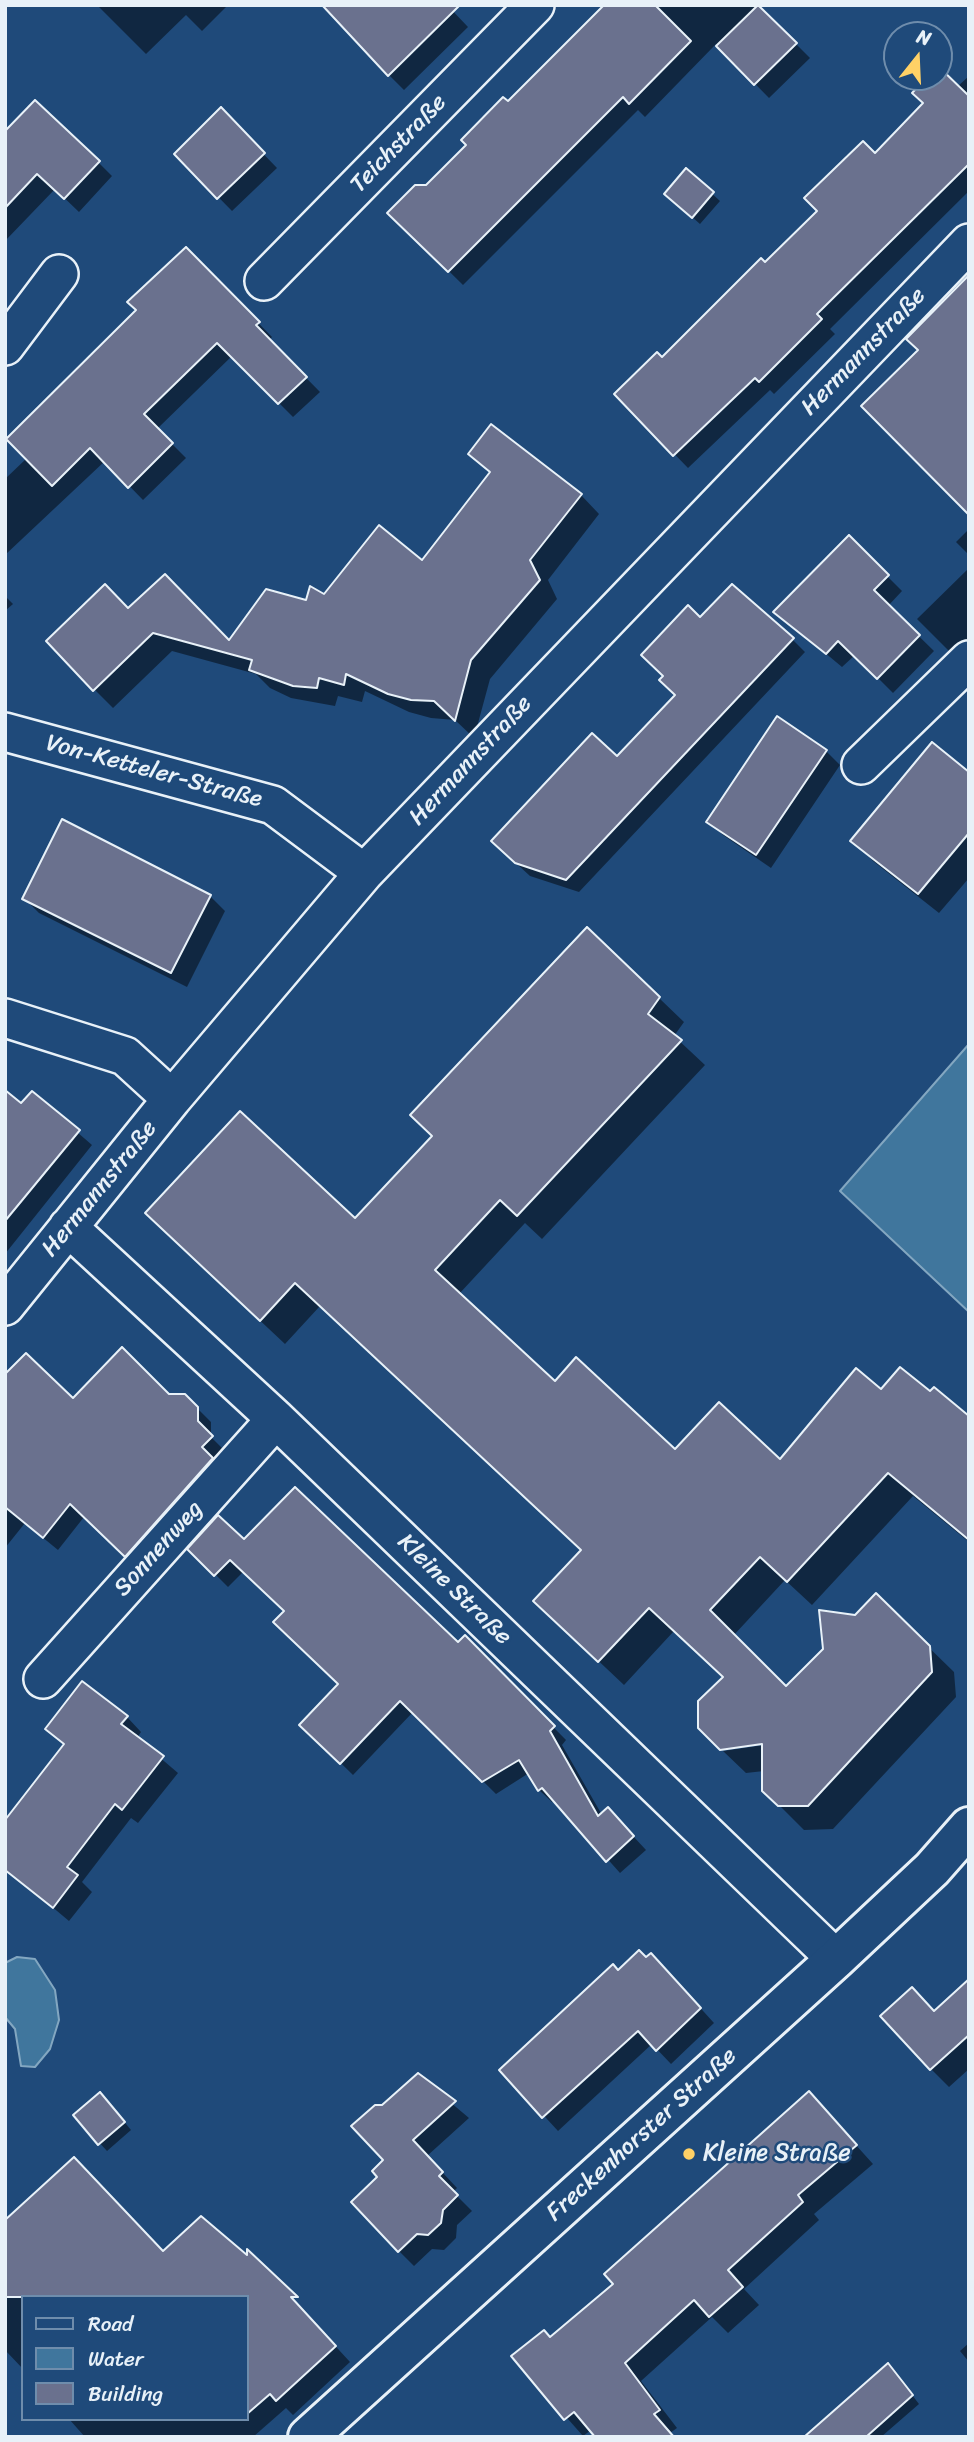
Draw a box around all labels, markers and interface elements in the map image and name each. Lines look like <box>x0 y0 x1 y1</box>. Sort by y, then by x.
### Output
text: N <box>913 20 935 55</box>
north arrow <box>883 21 953 91</box>
street label: Teichstraße <box>345 89 453 199</box>
street label: Hermannstraße <box>796 282 932 422</box>
street label: Hermannstraße <box>403 690 539 832</box>
street label: Von-Ketteler-Straße <box>43 729 265 815</box>
street label: Hermannstraße <box>36 1115 164 1263</box>
street label: Sonnenweg <box>109 1495 209 1603</box>
street label: Kleine Straße <box>391 1528 517 1652</box>
street label: Freckenhorster Straße <box>541 2042 743 2228</box>
place label: Kleine Straße <box>703 2140 850 2168</box>
marker: Kleine Straße <box>681 2146 697 2162</box>
legend <box>21 2295 248 2421</box>
text: Road <box>88 2305 133 2343</box>
text: Water <box>88 2340 143 2378</box>
text: Building <box>88 2375 163 2413</box>

